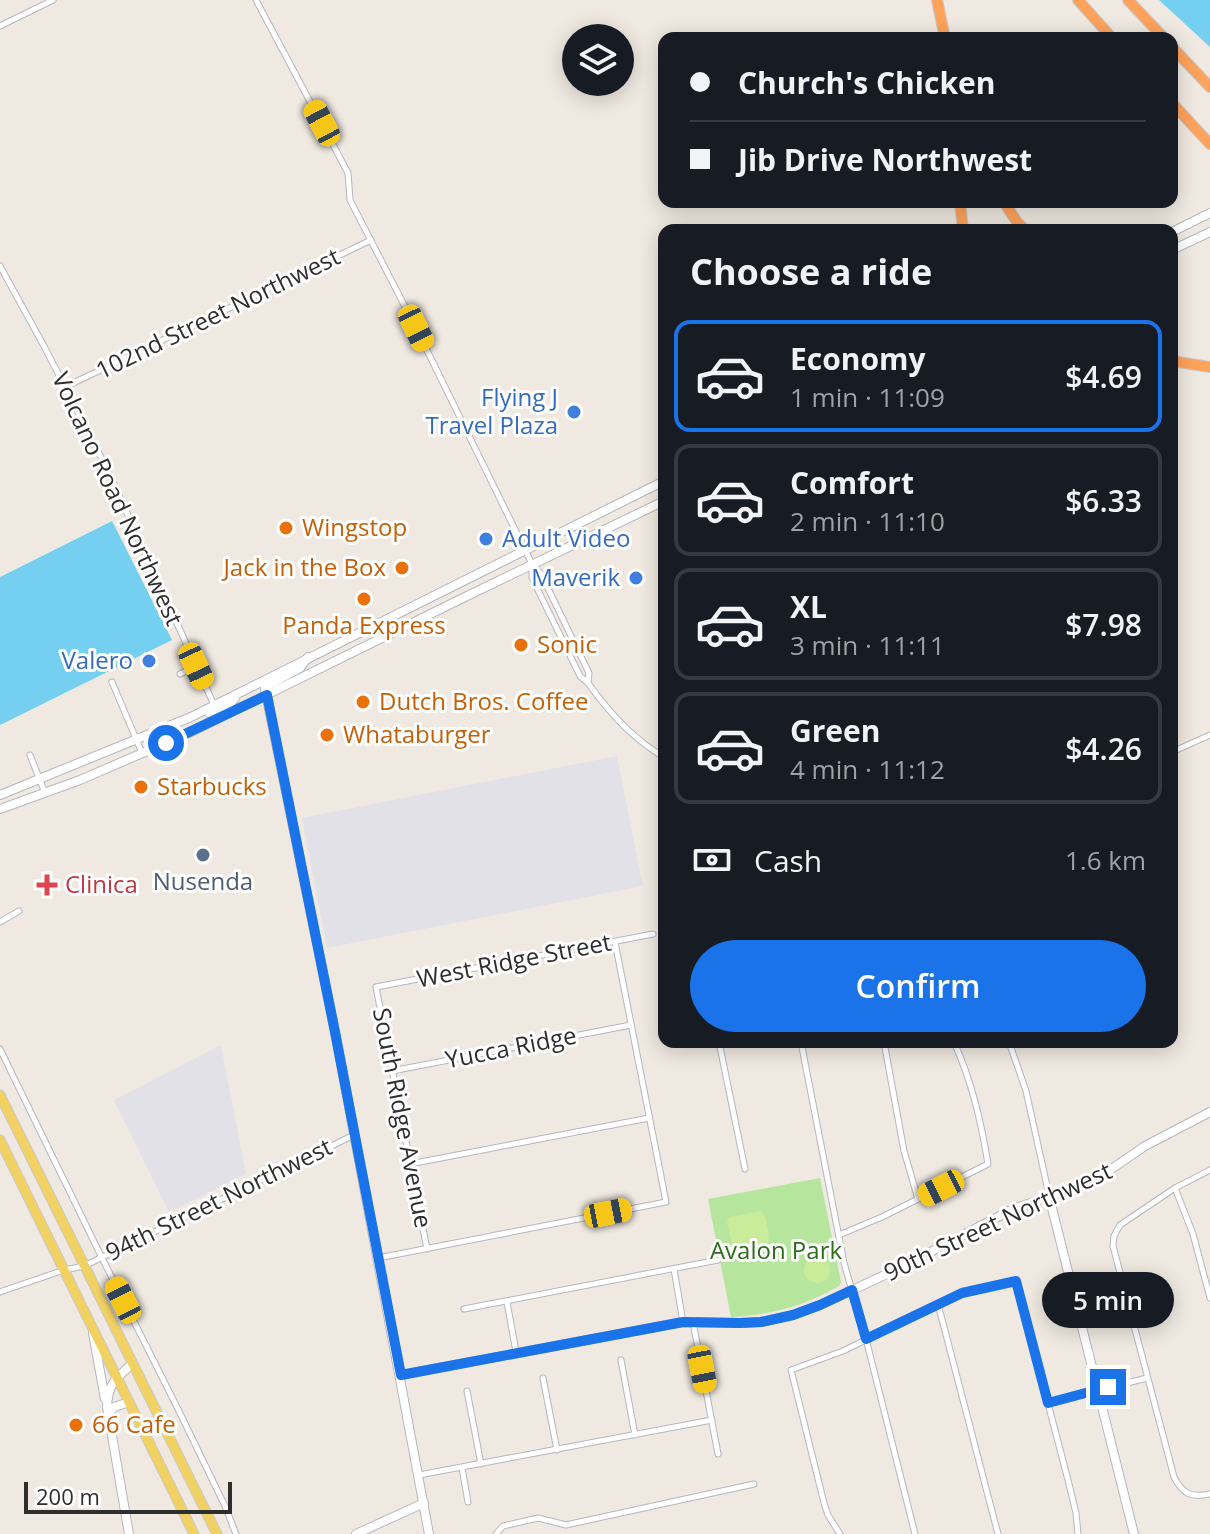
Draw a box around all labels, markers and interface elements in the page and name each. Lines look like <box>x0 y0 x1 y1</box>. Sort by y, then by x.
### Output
map controls <box>562 24 634 96</box>
button: layers <box>562 24 634 96</box>
text: Church's Chicken <box>738 62 995 103</box>
car <box>300 96 344 150</box>
text: Jib Drive Northwest <box>738 139 1032 180</box>
street label: 102nd Street Northwest <box>90 239 345 386</box>
text: Choose a ride <box>690 247 932 296</box>
car <box>395 301 437 355</box>
text: Economy <box>790 338 926 379</box>
icon: car <box>694 340 766 412</box>
text: $4.69 <box>1065 356 1142 397</box>
street label: Volcano Road Northwest <box>45 366 192 630</box>
text: 1 min · 11:09 <box>790 379 945 415</box>
place label: Flying J Travel Plaza <box>425 380 558 441</box>
marker: Flying J Travel Plaza <box>565 403 583 421</box>
text: Comfort <box>790 462 914 503</box>
icon: car <box>694 464 766 536</box>
text: $6.33 <box>1065 480 1142 521</box>
text: 2 min · 11:10 <box>790 503 945 539</box>
place label: Wingstop <box>302 510 407 543</box>
marker: Wingstop <box>277 519 295 537</box>
place label: Adult Video <box>502 521 630 554</box>
marker: Adult Video <box>477 530 495 548</box>
place label: Jack in the Box <box>221 550 386 583</box>
marker: Jack in the Box <box>393 559 411 577</box>
place label: Maverik <box>531 560 620 593</box>
marker: Maverik <box>627 569 645 587</box>
text: XL <box>790 586 827 627</box>
icon: car <box>694 588 766 660</box>
marker: Panda Express <box>355 590 373 608</box>
text: $7.98 <box>1065 604 1142 645</box>
place label: Panda Express <box>282 608 446 641</box>
place label: Sonic <box>537 627 597 660</box>
text: 3 min · 11:11 <box>790 627 945 663</box>
marker: Sonic <box>512 636 530 654</box>
car <box>175 639 217 693</box>
place label: Valero <box>62 643 133 676</box>
marker: Valero <box>140 652 158 670</box>
place label: Dutch Bros. Coffee <box>379 684 589 717</box>
marker: Dutch Bros. Coffee <box>354 693 372 711</box>
text: Green <box>790 710 881 751</box>
icon: car <box>694 712 766 784</box>
place label: Whataburger <box>343 717 491 750</box>
route start <box>148 725 184 761</box>
marker: Whataburger <box>318 726 336 744</box>
text: $4.26 <box>1065 728 1142 769</box>
text: 4 min · 11:12 <box>790 751 945 787</box>
place label: Starbucks <box>157 769 267 802</box>
marker: Starbucks <box>132 778 150 796</box>
icon: cash <box>690 838 734 882</box>
text: Cash <box>754 840 822 881</box>
text: 1.6 km <box>1065 842 1146 878</box>
marker: Nusenda <box>194 846 212 864</box>
place label: Nusenda <box>153 864 253 897</box>
place label: Clinica <box>65 867 138 900</box>
marker: Clinica <box>36 874 58 896</box>
street label: West Ridge Street <box>414 925 614 995</box>
button: Confirm <box>690 940 1146 1032</box>
street label: South Ridge Avenue <box>366 1005 441 1231</box>
street label: Yucca Ridge <box>442 1018 579 1075</box>
street label: 94th Street Northwest <box>100 1129 337 1268</box>
street label: 90th Street Northwest <box>878 1153 1117 1288</box>
car <box>914 1166 968 1210</box>
car <box>582 1197 634 1229</box>
park label: Avalon Park <box>710 1233 842 1266</box>
callout: 5 min <box>1042 1271 1174 1327</box>
car <box>101 1273 145 1327</box>
text: 5 min <box>1073 1282 1143 1318</box>
car <box>686 1343 718 1395</box>
route end <box>1090 1369 1126 1405</box>
place label: 66 Cafe <box>92 1407 176 1440</box>
marker: 66 Cafe <box>67 1416 85 1434</box>
scale bar <box>24 1478 232 1514</box>
text: 200 m <box>36 1481 100 1511</box>

